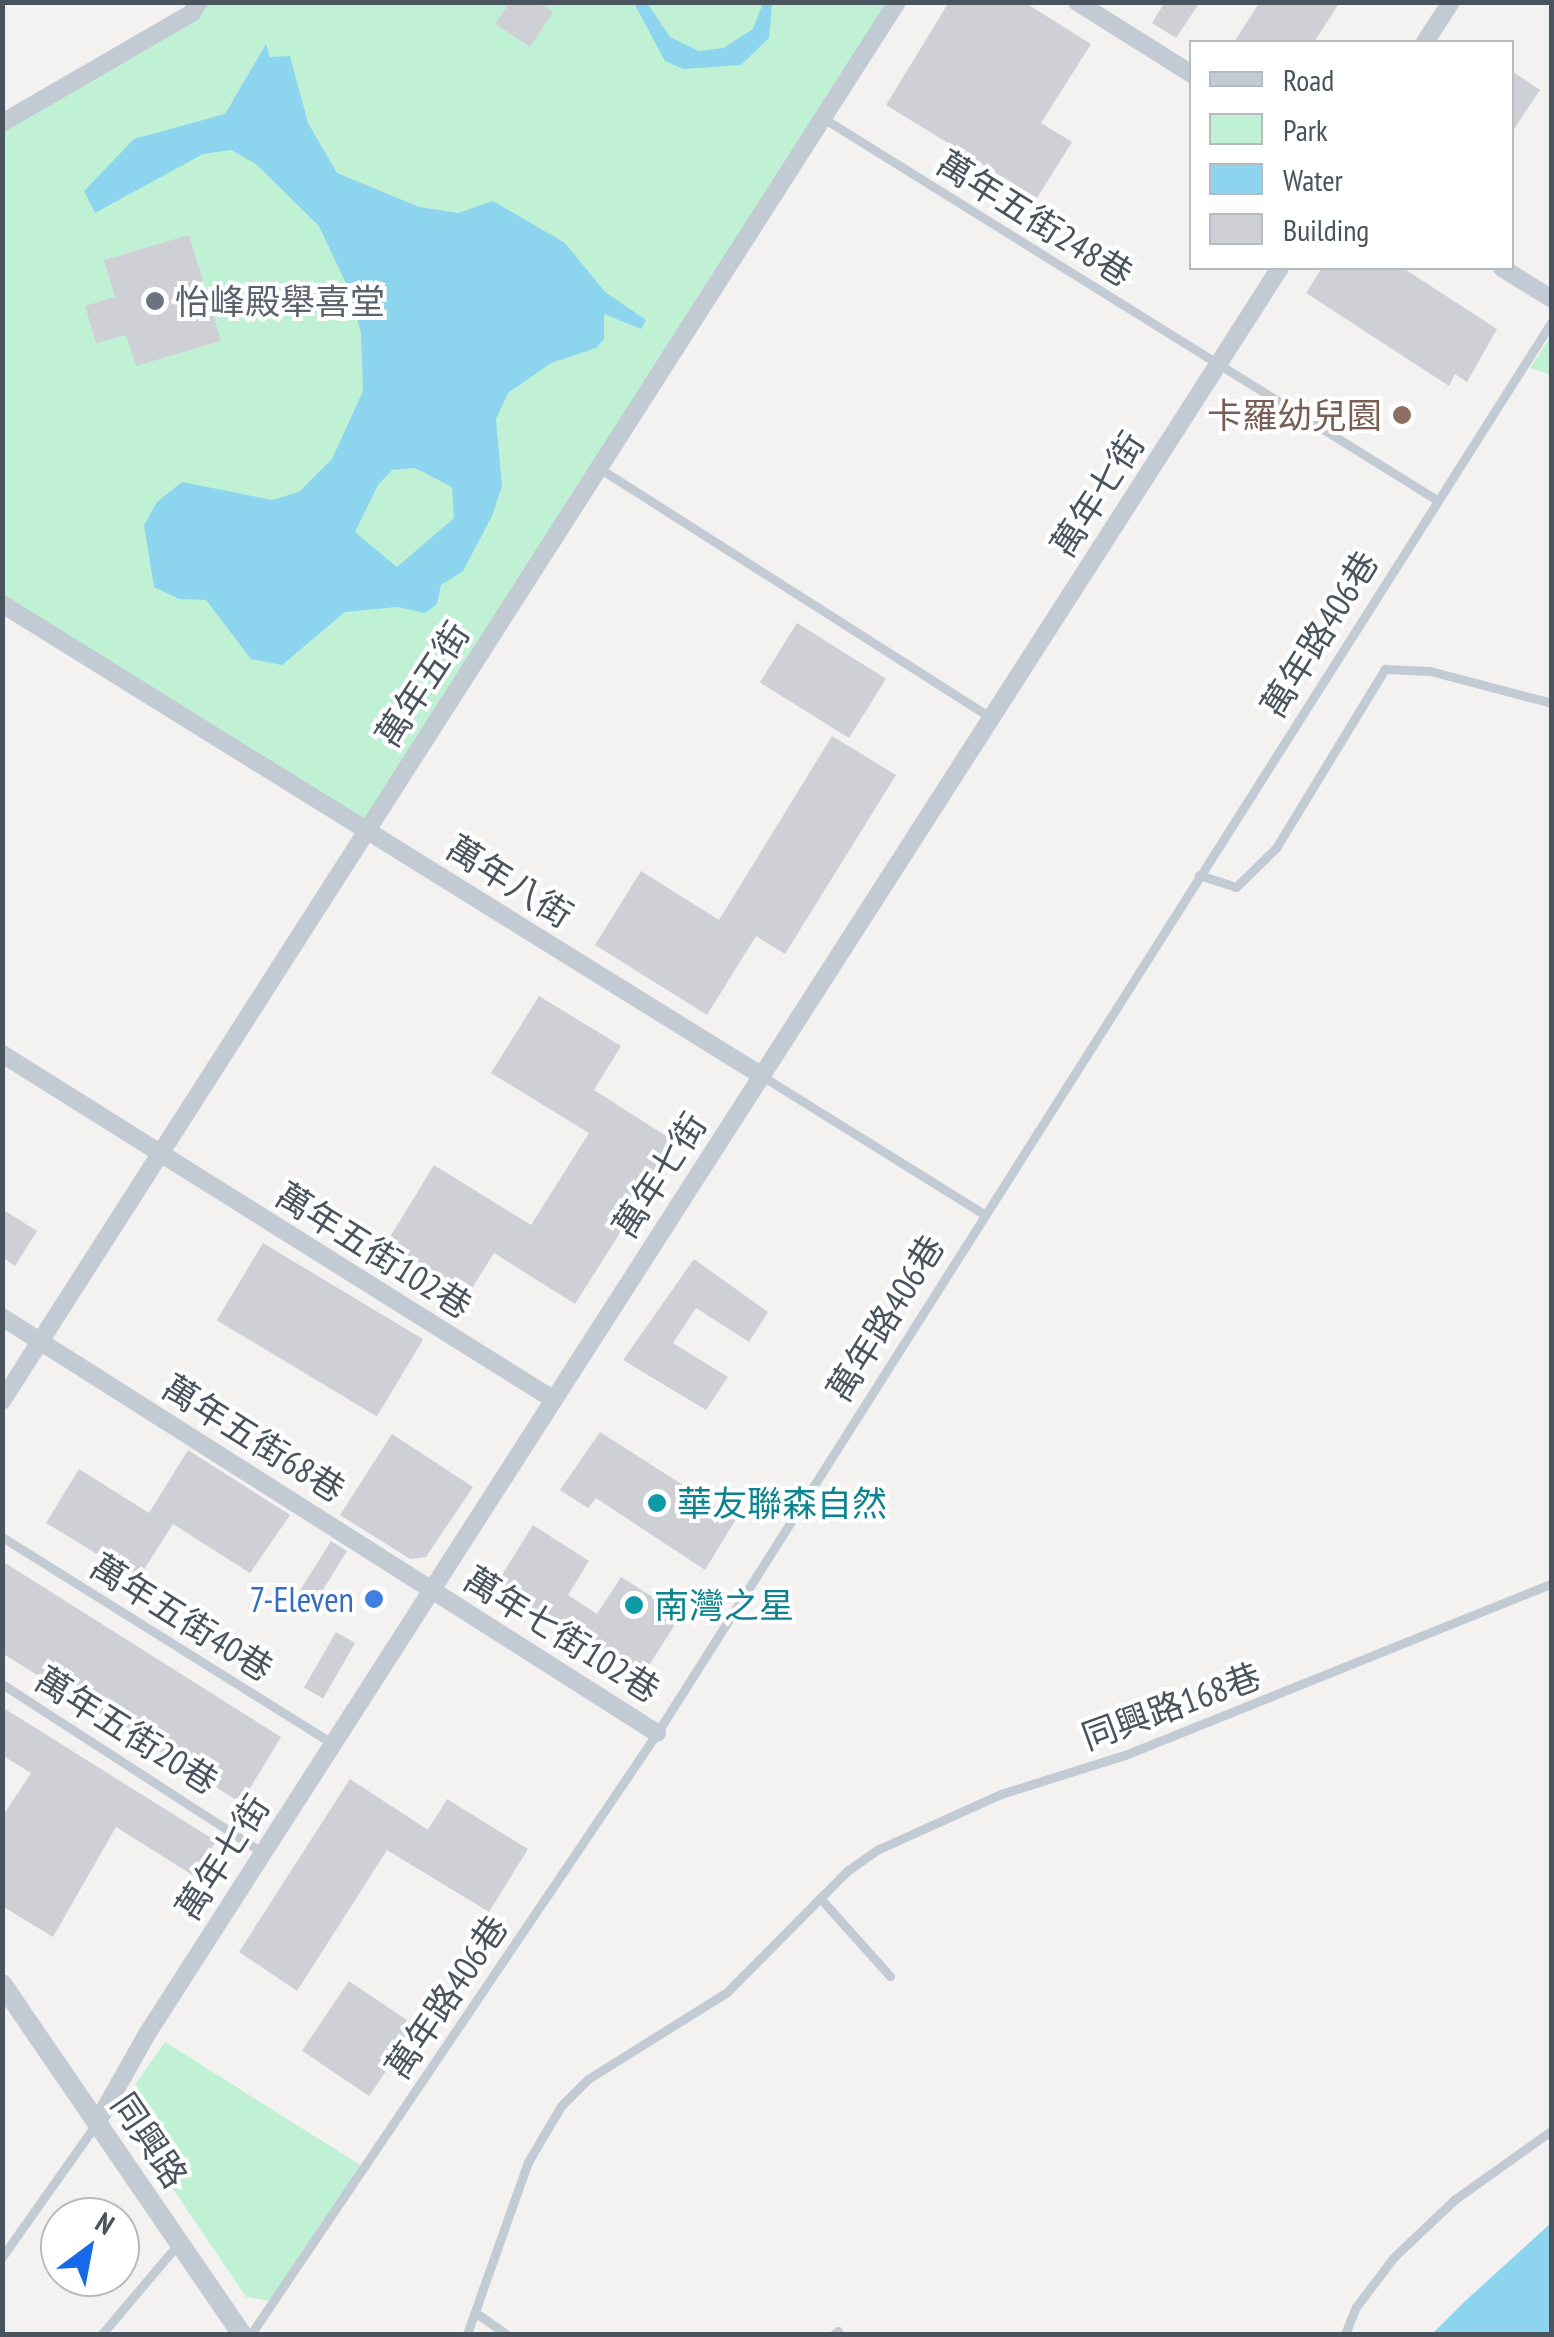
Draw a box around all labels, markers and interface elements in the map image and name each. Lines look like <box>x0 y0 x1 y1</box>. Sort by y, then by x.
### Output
legend <box>1189 40 1514 270</box>
text: Road <box>1283 60 1334 99</box>
text: Park <box>1283 110 1328 149</box>
street label: 萬年五街248巷 <box>930 141 1140 295</box>
text: Water <box>1283 160 1343 199</box>
text: Building <box>1283 210 1369 249</box>
place label: 怡峰殿舉喜堂 <box>175 280 385 322</box>
marker: 怡峰殿舉喜堂 <box>144 290 166 312</box>
place label: 卡羅幼兒園 <box>1207 394 1382 436</box>
marker: 卡羅幼兒園 <box>1391 404 1413 426</box>
street label: 萬年七街 <box>1041 424 1153 564</box>
street label: 萬年路406巷 <box>1252 543 1386 725</box>
street label: 萬年五街 <box>366 614 478 754</box>
street label: 萬年八街 <box>440 826 580 936</box>
street label: 萬年七街 <box>603 1105 715 1245</box>
street label: 萬年五街102巷 <box>269 1173 479 1327</box>
street label: 萬年路406巷 <box>818 1227 952 1409</box>
street label: 萬年五街68巷 <box>155 1365 353 1511</box>
place label: 華友聯森自然 <box>677 1482 887 1524</box>
marker: 華友聯森自然 <box>646 1492 668 1514</box>
street label: 萬年五街40巷 <box>83 1544 281 1690</box>
street label: 萬年七街102巷 <box>457 1557 667 1711</box>
place label: 7-Eleven <box>249 1578 354 1620</box>
place label: 南灣之星 <box>654 1584 794 1626</box>
marker: 7-Eleven <box>363 1588 385 1610</box>
marker: 南灣之星 <box>623 1594 645 1616</box>
street label: 同興路168巷 <box>1076 1654 1266 1758</box>
street label: 萬年五街20巷 <box>28 1657 226 1803</box>
street label: 萬年七街 <box>166 1787 278 1927</box>
street label: 萬年路406巷 <box>376 1908 516 2086</box>
street label: 同興路 <box>103 2085 197 2195</box>
north arrow <box>40 2197 140 2297</box>
text: N <box>89 2203 121 2243</box>

